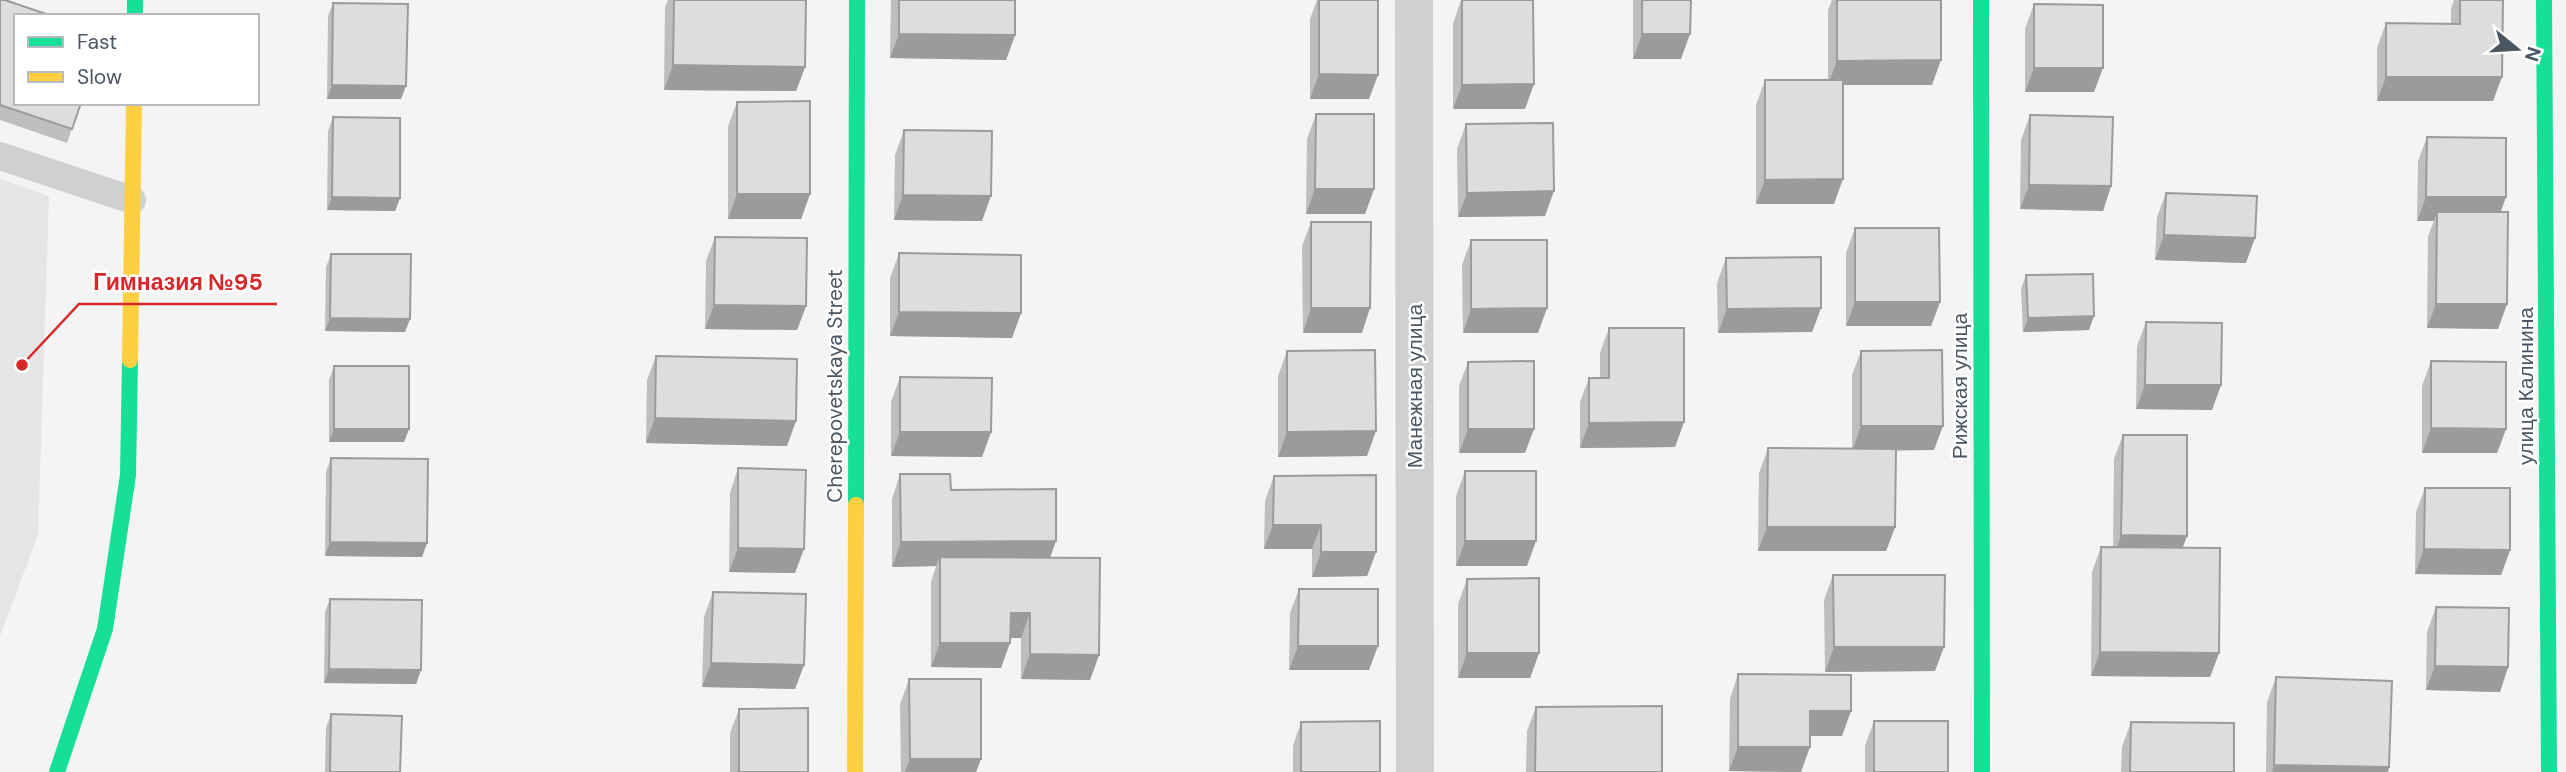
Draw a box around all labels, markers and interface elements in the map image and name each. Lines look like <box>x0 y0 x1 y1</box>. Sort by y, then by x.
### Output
legend <box>14 14 259 105</box>
north arrow <box>2482 14 2552 84</box>
text: Fast <box>77 28 117 56</box>
text: N <box>2519 44 2547 65</box>
text: Slow <box>77 63 122 91</box>
callout: Гимназия №95 <box>79 260 277 304</box>
text: Гимназия №95 <box>93 267 263 297</box>
street label: Cherepovetskaya Street <box>821 269 849 503</box>
street label: Манежная улица <box>1401 303 1429 468</box>
street label: улица Калинина <box>2512 307 2540 465</box>
street label: Рижская улица <box>1946 313 1974 459</box>

